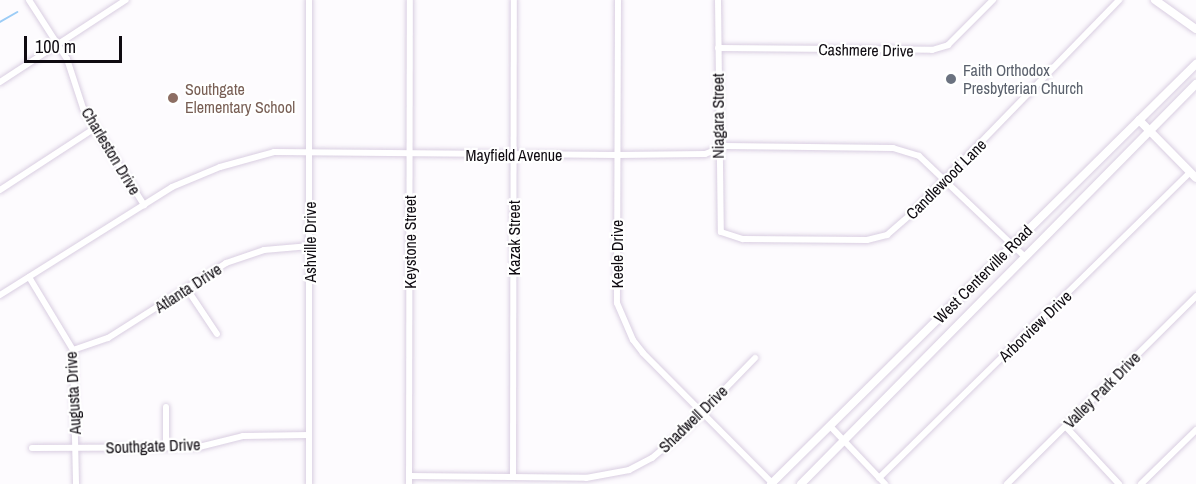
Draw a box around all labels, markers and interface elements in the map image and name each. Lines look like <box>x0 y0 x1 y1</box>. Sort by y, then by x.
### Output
scale bar <box>27 24 124 62</box>
text: 100 m <box>35 34 76 59</box>
street label: Cashmere Drive <box>818 40 914 60</box>
place label: Faith Orthodox Presbyterian Church <box>963 60 1083 98</box>
marker: Faith Orthodox Presbyterian Church <box>944 72 958 86</box>
street label: Niagara Street <box>708 73 728 159</box>
place label: Southgate Elementary School <box>185 79 295 117</box>
marker: Southgate Elementary School <box>166 91 180 105</box>
street label: Charleston Drive <box>77 104 145 198</box>
street label: Candlewood Lane <box>902 135 990 223</box>
street label: Mayfield Avenue <box>465 145 563 165</box>
street label: Keystone Street <box>400 195 420 289</box>
street label: Kazak Street <box>504 200 524 276</box>
street label: Ashville Drive <box>300 202 320 282</box>
street label: Keele Drive <box>607 220 627 288</box>
street label: West Centerville Road <box>930 221 1036 327</box>
street label: Atlanta Drive <box>151 259 225 317</box>
street label: Arborview Drive <box>995 286 1075 366</box>
street label: Valley Park Drive <box>1060 348 1144 432</box>
street label: Augusta Drive <box>61 351 85 435</box>
street label: Shadwell Drive <box>655 381 731 457</box>
street label: Southgate Drive <box>105 435 201 457</box>

